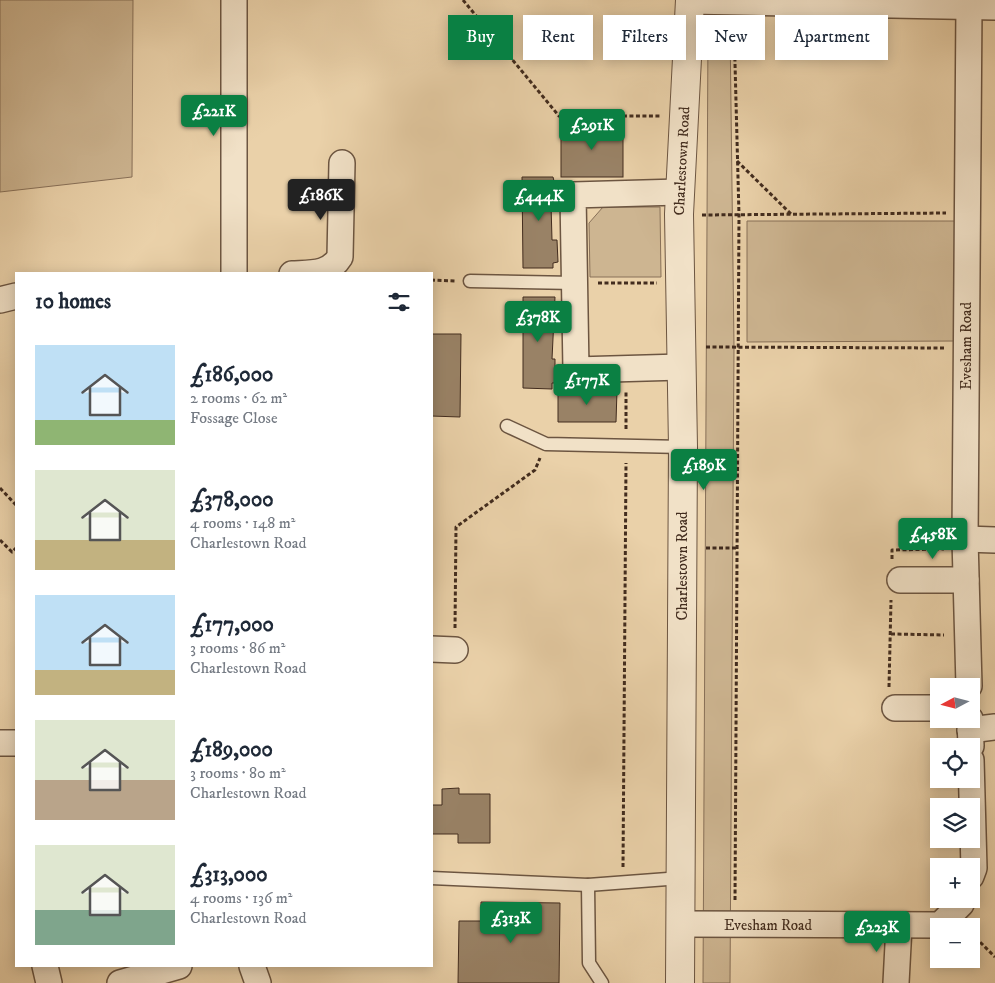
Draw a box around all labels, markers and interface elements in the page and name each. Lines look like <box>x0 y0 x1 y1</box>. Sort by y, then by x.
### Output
chip: Buy <box>448 15 513 60</box>
chip: Rent <box>523 15 593 60</box>
chip: Filters <box>603 15 686 60</box>
chip: New <box>696 15 765 60</box>
chip: Apartment <box>775 15 888 60</box>
pin: £221K <box>179 94 249 137</box>
text: £221K <box>192 101 236 121</box>
street label: Charlestown Road <box>670 105 694 216</box>
pin: £291K <box>557 108 627 151</box>
text: £291K <box>570 115 614 135</box>
pin: £186K <box>286 178 356 221</box>
pin: £444K <box>504 180 574 222</box>
text: £186K <box>299 185 343 205</box>
text: £444K <box>514 186 564 206</box>
icon: filters <box>385 288 413 316</box>
text: 10 homes <box>35 289 111 315</box>
pin: £378K <box>503 300 573 343</box>
street label: Evesham Road <box>957 302 976 390</box>
text: £378K <box>516 307 560 327</box>
text: £186,000 <box>190 362 273 388</box>
pin: £177K <box>552 364 622 406</box>
icon: home <box>75 365 135 425</box>
text: £177K <box>564 370 610 390</box>
text: 2 rooms · 62 m² <box>190 388 287 408</box>
text: Fossage Close <box>190 408 278 428</box>
pin: £189K <box>669 448 739 491</box>
text: £189K <box>682 455 726 475</box>
text: £378,000 <box>190 487 274 513</box>
icon: home <box>75 490 135 550</box>
street label: Charlestown Road <box>673 511 692 621</box>
text: 4 rooms · 148 m² <box>190 513 295 533</box>
pin: £458K <box>898 518 968 560</box>
text: £458K <box>909 524 957 544</box>
text: Charlestown Road <box>190 533 306 553</box>
text: £177,000 <box>190 612 274 638</box>
icon: home <box>75 615 135 675</box>
text: 3 rooms · 86 m² <box>190 638 285 658</box>
text: Charlestown Road <box>190 658 306 678</box>
north arrow <box>930 678 980 728</box>
map controls <box>930 678 980 968</box>
text: £189,000 <box>190 737 273 763</box>
button: locate <box>930 738 980 788</box>
icon: home <box>75 740 135 800</box>
text: 3 rooms · 80 m² <box>190 763 286 783</box>
text: Charlestown Road <box>190 783 306 803</box>
button: layers <box>930 798 980 848</box>
button: + <box>930 858 980 908</box>
text: £313,000 <box>190 862 267 888</box>
icon: home <box>75 865 135 925</box>
text: 4 rooms · 136 m² <box>190 888 293 908</box>
pin: £313K <box>476 902 546 944</box>
text: Charlestown Road <box>190 908 306 928</box>
text: £313K <box>491 908 531 928</box>
pin: £223K <box>842 910 912 953</box>
street label: Evesham Road <box>724 916 812 935</box>
text: £223K <box>855 917 899 937</box>
button: − <box>930 918 980 968</box>

